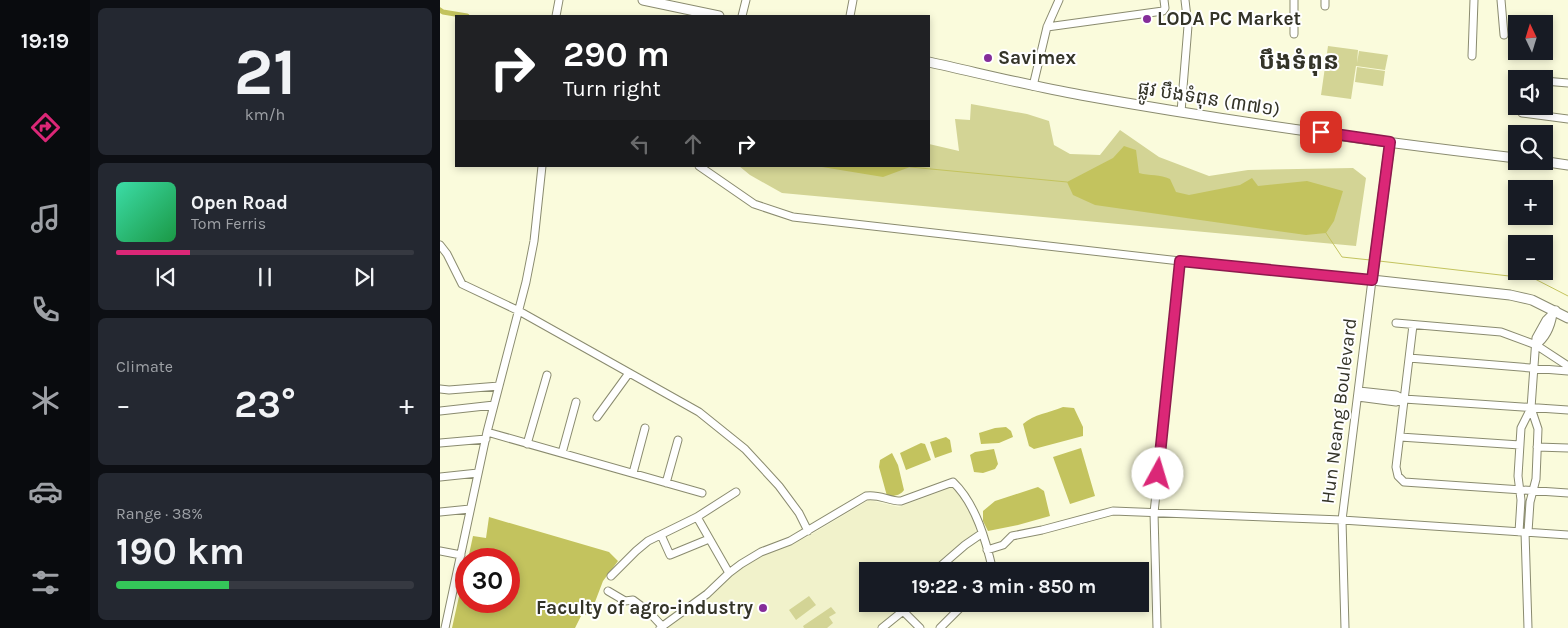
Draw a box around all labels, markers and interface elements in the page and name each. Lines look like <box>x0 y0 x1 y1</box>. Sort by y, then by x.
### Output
place label: LODA PC Market <box>1157 8 1301 30</box>
marker: LODA PC Market <box>1141 13 1153 25</box>
north arrow <box>1508 15 1552 60</box>
map controls <box>1508 15 1553 280</box>
text: 19:19 <box>21 28 69 54</box>
text: 21 <box>234 34 296 110</box>
text: 290 m <box>563 34 670 75</box>
icon: right <box>480 35 545 100</box>
place label: Savimex <box>998 47 1076 69</box>
district label: បឹងទំពុន <box>1259 47 1339 76</box>
marker: Savimex <box>982 52 994 64</box>
button: sound <box>1508 70 1553 115</box>
text: Turn right <box>563 76 661 102</box>
street label: ផ្លូវ បឹងទំពុន (៣៧១) <box>1135 77 1282 127</box>
text: km/h <box>245 105 285 124</box>
icon: directions <box>28 110 63 145</box>
pin <box>1300 111 1342 153</box>
icon: arrive <box>1307 118 1335 146</box>
button: search <box>1508 125 1553 170</box>
icon: left <box>626 130 654 158</box>
icon: ahead <box>679 130 707 158</box>
icon: right <box>732 130 760 158</box>
button: + <box>1508 180 1553 225</box>
text: Open Road <box>191 192 288 214</box>
icon: music <box>28 201 63 236</box>
text: Tom Ferris <box>191 214 266 233</box>
button: − <box>1508 235 1553 280</box>
icon: previous <box>152 263 180 291</box>
icon: pause <box>251 263 279 291</box>
icon: next <box>350 263 378 291</box>
icon: phone <box>28 292 63 327</box>
street label: Hun Neang Boulevard <box>1317 317 1361 505</box>
text: Climate <box>116 357 173 376</box>
text: 23° <box>234 382 296 427</box>
icon: climate <box>28 383 63 418</box>
text: − <box>116 388 131 421</box>
text: + <box>399 388 414 421</box>
position arrow <box>1131 447 1183 499</box>
icon: car <box>28 474 63 509</box>
text: Range · 38% <box>116 504 203 523</box>
text: 190 km <box>116 529 245 574</box>
speed limit sign: 30 <box>455 548 520 613</box>
icon: filters <box>28 565 63 600</box>
text: 19:22 · 3 min · 850 m <box>912 576 1096 598</box>
place label: Faculty of agro-industry <box>536 597 753 619</box>
marker: Faculty of agro-industry <box>757 602 769 614</box>

